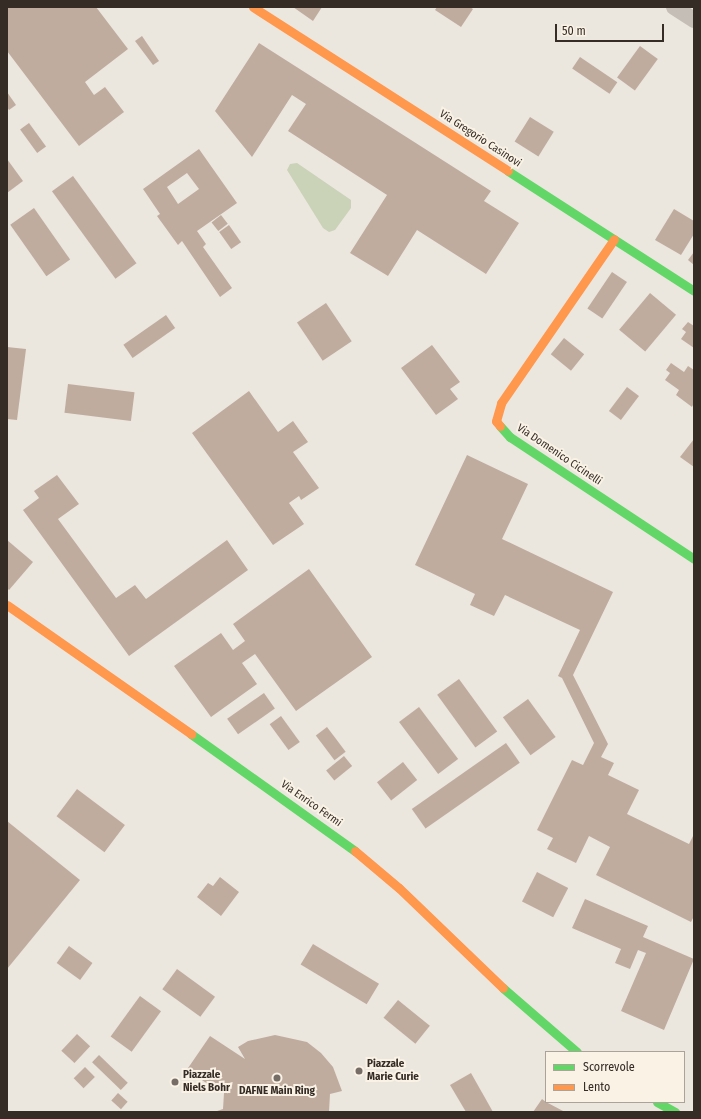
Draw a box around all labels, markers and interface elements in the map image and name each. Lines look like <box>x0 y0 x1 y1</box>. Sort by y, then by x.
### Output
scale bar <box>557 16 666 42</box>
text: 50 m <box>562 24 586 38</box>
street label: Via Gregorio Casinovi <box>437 108 523 170</box>
street label: Via Domenico Cicinelli <box>514 422 604 488</box>
street label: Via Enrico Fermi <box>278 778 344 830</box>
legend <box>545 1051 685 1103</box>
place label: Piazzale Marie Curie <box>367 1058 419 1084</box>
text: Scorrevole <box>583 1060 635 1074</box>
marker: Piazzale Marie Curie <box>354 1066 364 1076</box>
place label: Piazzale Niels Bohr <box>183 1069 230 1095</box>
marker: DAFNE Main Ring <box>272 1073 282 1083</box>
marker: Piazzale Niels Bohr <box>170 1077 180 1087</box>
text: Lento <box>583 1080 610 1094</box>
place label: DAFNE Main Ring <box>239 1084 315 1098</box>

